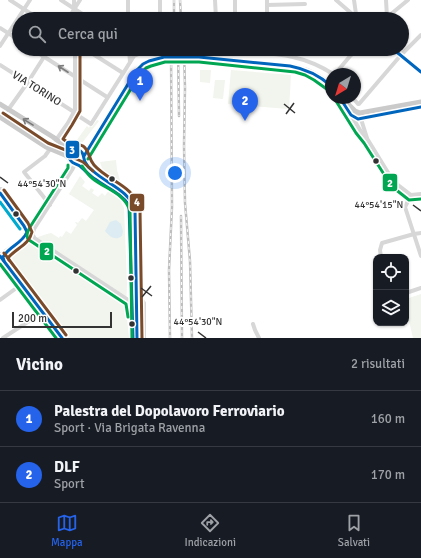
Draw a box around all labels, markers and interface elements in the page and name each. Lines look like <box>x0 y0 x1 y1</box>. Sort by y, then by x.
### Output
search box <box>12 12 409 56</box>
icon: search <box>26 23 48 45</box>
text: Cerca qui <box>58 25 118 43</box>
one-way arrow <box>58 65 69 73</box>
street label: VIA TORINO <box>10 68 64 109</box>
pin: 1 <box>127 68 153 101</box>
north arrow <box>325 68 361 104</box>
pin: 2 <box>232 88 258 121</box>
one-way arrow <box>23 118 34 126</box>
line badge: 3 <box>65 140 80 159</box>
text: 3 <box>69 144 75 157</box>
unlabelled marker <box>371 156 381 166</box>
your location <box>165 163 185 183</box>
line badge: 2 <box>382 173 398 192</box>
unlabelled marker <box>107 174 117 184</box>
text: 2 <box>387 177 393 190</box>
text: 44°54'30"N <box>18 178 66 190</box>
line badge: 4 <box>129 193 145 212</box>
text: 4 <box>134 196 140 209</box>
text: 44°54'15"N <box>355 199 403 211</box>
unlabelled marker <box>11 209 21 219</box>
line badge: 2 <box>39 242 54 261</box>
text: 2 <box>44 245 50 258</box>
map controls <box>373 254 409 326</box>
button: locate <box>373 254 409 290</box>
unlabelled marker <box>71 266 81 276</box>
unlabelled marker <box>126 273 136 283</box>
button: layers <box>373 290 409 326</box>
scale bar <box>12 310 112 329</box>
text: 200 m <box>18 312 47 325</box>
text: 44°54'30"N <box>174 316 222 328</box>
unlabelled marker <box>127 319 137 329</box>
text: Vicino <box>16 354 63 375</box>
text: 2 risultati <box>351 356 405 372</box>
text: Palestra del Dopolavoro Ferroviario <box>54 402 284 420</box>
text: 1 <box>25 411 33 427</box>
text: 160 m <box>371 411 405 427</box>
text: Sport · Via Brigata Ravenna <box>54 420 205 436</box>
text: DLF <box>54 458 80 476</box>
text: 2 <box>25 467 33 483</box>
text: 170 m <box>371 467 405 483</box>
text: Sport <box>54 476 84 492</box>
tab: Mappa <box>51 512 83 549</box>
tab: Indicazioni <box>185 512 236 549</box>
tab: Salvati <box>338 512 370 549</box>

